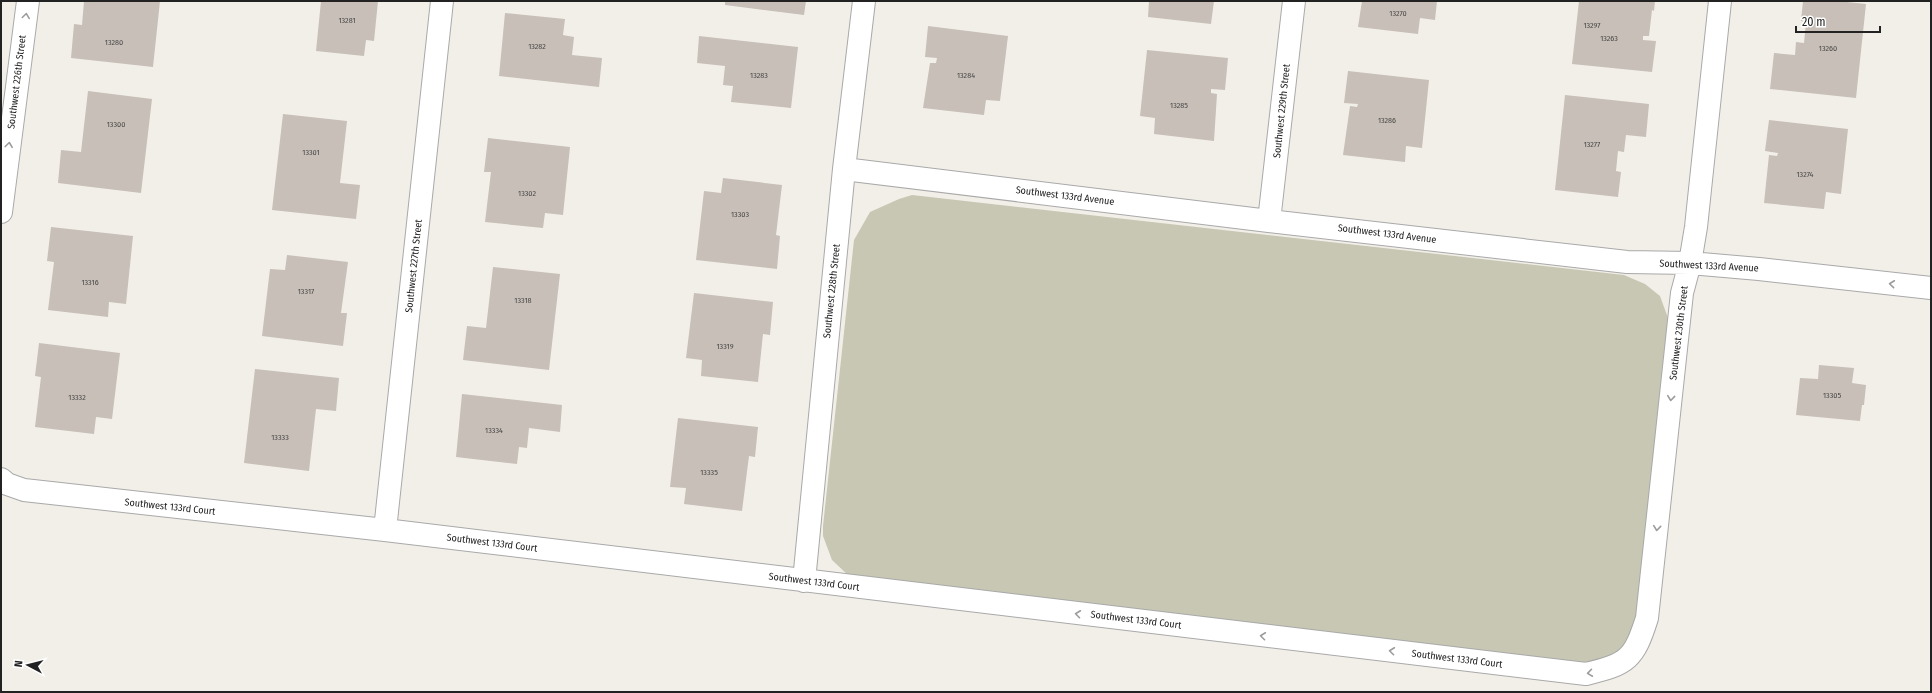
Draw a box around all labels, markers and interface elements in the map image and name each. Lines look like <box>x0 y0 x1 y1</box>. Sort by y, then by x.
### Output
scale bar <box>1796 8 1880 34</box>
house number: 13270 <box>1389 9 1407 18</box>
one-way arrow <box>21 13 30 19</box>
text: 20 m <box>1802 15 1826 29</box>
house number: 13281 <box>338 16 356 25</box>
house number: 13297 <box>1583 21 1601 30</box>
street label: Southwest 226th Street <box>5 34 29 130</box>
house number: 13263 <box>1600 34 1618 43</box>
house number: 13280 <box>105 38 123 47</box>
house number: 13282 <box>528 42 546 51</box>
house number: 13260 <box>1819 44 1837 53</box>
street label: Southwest 229th Street <box>1271 63 1293 159</box>
house number: 13283 <box>750 71 768 80</box>
house number: 13284 <box>957 71 975 80</box>
house number: 13285 <box>1170 101 1188 110</box>
house number: 13286 <box>1378 116 1396 125</box>
house number: 13300 <box>107 120 125 129</box>
house number: 13277 <box>1584 140 1601 149</box>
one-way arrow <box>4 142 13 148</box>
house number: 13301 <box>302 148 320 157</box>
house number: 13274 <box>1797 170 1814 179</box>
street label: Southwest 133rd Avenue <box>1015 184 1115 208</box>
house number: 13302 <box>518 189 536 198</box>
house number: 13303 <box>731 210 749 219</box>
street label: Southwest 227th Street <box>403 218 425 313</box>
street label: Southwest 133rd Avenue <box>1337 222 1437 246</box>
street label: Southwest 228th Street <box>821 243 843 339</box>
street label: Southwest 133rd Avenue <box>1659 257 1759 275</box>
house number: 13316 <box>81 278 99 287</box>
one-way arrow <box>1889 279 1895 288</box>
street label: Southwest 230th Street <box>1667 284 1691 381</box>
house number: 13317 <box>298 287 315 296</box>
house number: 13318 <box>514 296 532 305</box>
house number: 13319 <box>716 342 734 351</box>
house number: 13305 <box>1823 391 1841 400</box>
house number: 13332 <box>68 393 86 402</box>
one-way arrow <box>1666 395 1675 401</box>
house number: 13334 <box>485 426 503 435</box>
house number: 13333 <box>271 433 289 442</box>
house number: 13335 <box>700 468 718 477</box>
street label: Southwest 133rd Court <box>124 496 217 518</box>
one-way arrow <box>1653 525 1662 531</box>
street label: Southwest 133rd Court <box>446 531 539 555</box>
street label: Southwest 133rd Court <box>768 570 861 594</box>
street label: Southwest 133rd Court <box>1090 608 1183 632</box>
one-way arrow <box>1075 609 1081 618</box>
one-way arrow <box>1260 631 1266 640</box>
north arrow <box>8 645 48 685</box>
one-way arrow <box>1389 647 1395 656</box>
street label: Southwest 133rd Court <box>1411 647 1504 671</box>
text: N <box>12 660 25 668</box>
one-way arrow <box>1587 668 1593 677</box>

